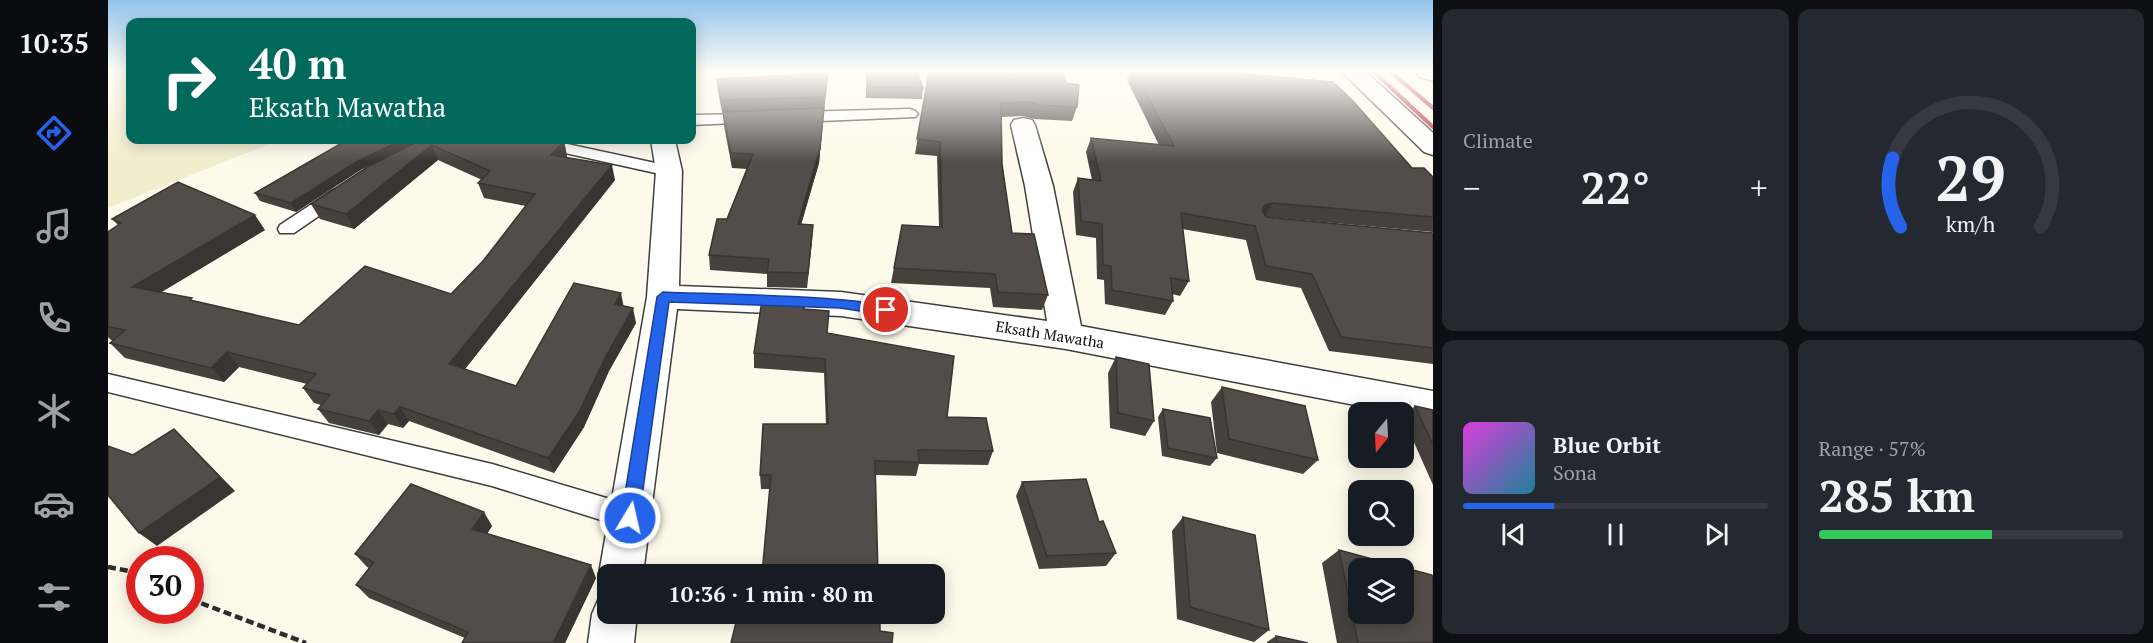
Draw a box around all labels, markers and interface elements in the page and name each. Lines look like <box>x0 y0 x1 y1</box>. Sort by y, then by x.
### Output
text: 10:35 <box>19 25 89 61</box>
text: 40 m <box>249 35 347 91</box>
icon: right <box>150 42 228 120</box>
text: Eksath Mawatha <box>249 89 446 125</box>
icon: directions <box>33 112 75 154</box>
text: Climate <box>1463 127 1533 154</box>
text: 29 <box>1935 136 2006 219</box>
text: 22° <box>1581 157 1650 217</box>
text: − <box>1463 166 1481 209</box>
text: + <box>1750 166 1768 209</box>
icon: music <box>33 205 75 247</box>
text: km/h <box>1946 210 1996 238</box>
pin <box>860 284 911 335</box>
icon: arrive <box>869 293 902 326</box>
icon: phone <box>33 297 75 339</box>
street label: Eksath Mawatha <box>994 316 1106 353</box>
icon: climate <box>33 390 75 432</box>
north arrow <box>1348 402 1414 468</box>
map controls <box>1348 402 1414 624</box>
text: Blue Orbit <box>1553 430 1661 459</box>
text: Range · 57% <box>1819 435 1926 462</box>
text: Sona <box>1553 459 1597 486</box>
text: 285 km <box>1819 465 1975 525</box>
button: search <box>1348 480 1414 546</box>
icon: car <box>33 483 75 525</box>
position arrow <box>598 486 662 550</box>
icon: previous <box>1497 518 1530 551</box>
icon: pause <box>1599 518 1632 551</box>
icon: next <box>1700 518 1733 551</box>
speed limit sign: 30 <box>126 546 204 624</box>
button: layers <box>1348 558 1414 624</box>
icon: filters <box>33 576 75 618</box>
text: 10:36 · 1 min · 80 m <box>668 579 874 608</box>

